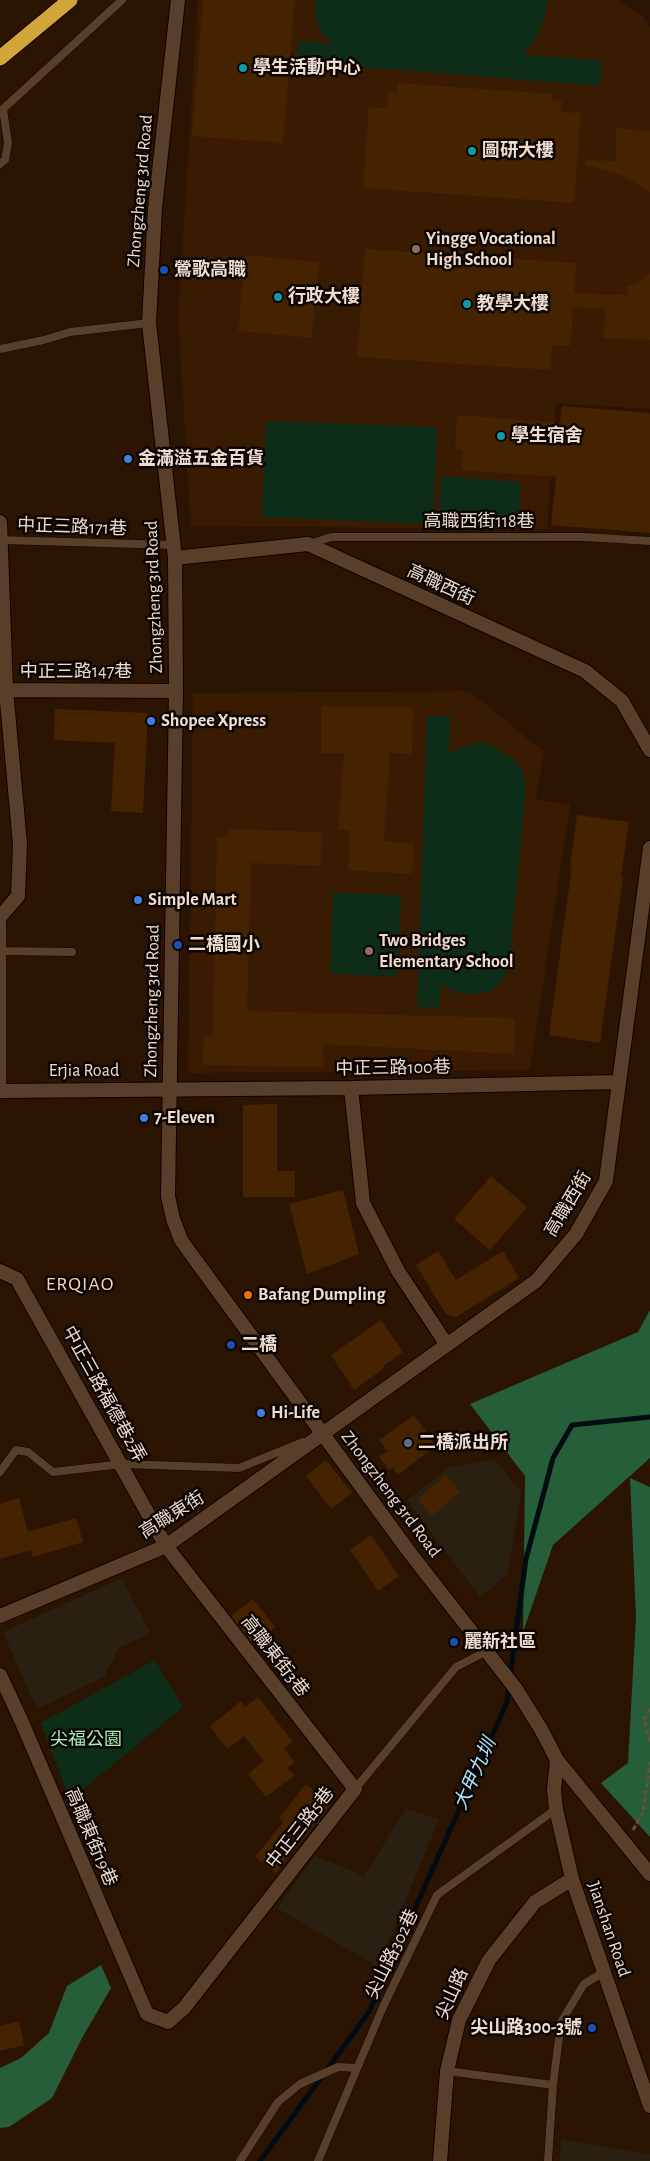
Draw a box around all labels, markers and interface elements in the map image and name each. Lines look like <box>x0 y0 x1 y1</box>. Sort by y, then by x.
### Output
place label: 學生活動中心 <box>253 57 361 79</box>
marker: 學生活動中心 <box>237 62 249 74</box>
street label: Zhongzheng 3rd Road <box>123 114 157 268</box>
place label: 圖研大樓 <box>482 140 554 162</box>
marker: 圖研大樓 <box>466 145 478 157</box>
place label: Yingge Vocational High School <box>426 228 556 270</box>
marker: Yingge Vocational High School <box>410 243 422 255</box>
place label: 鶯歌高職 <box>174 259 246 281</box>
marker: 鶯歌高職 <box>158 264 170 276</box>
place label: 行政大樓 <box>288 286 360 308</box>
marker: 行政大樓 <box>272 291 284 303</box>
place label: 教學大樓 <box>477 293 549 315</box>
marker: 教學大樓 <box>461 298 473 310</box>
place label: 學生宿舍 <box>511 425 583 447</box>
marker: 學生宿舍 <box>495 430 507 442</box>
place label: 金滿溢五金百貨 <box>138 448 264 470</box>
marker: 金滿溢五金百貨 <box>122 453 134 465</box>
street label: 高職西街118巷 <box>424 511 534 533</box>
street label: 中正三路171巷 <box>17 514 127 540</box>
street label: Zhongzheng 3rd Road <box>141 520 167 674</box>
street label: 高職西街 <box>404 560 478 610</box>
street label: 中正三路147巷 <box>20 661 132 683</box>
place label: Shopee Xpress <box>161 710 266 732</box>
marker: Shopee Xpress <box>145 715 157 727</box>
place label: Simple Mart <box>148 889 237 911</box>
marker: Simple Mart <box>132 894 144 906</box>
street label: Zhongzheng 3rd Road <box>140 924 164 1078</box>
place label: Two Bridges Elementary School <box>379 930 514 972</box>
place label: 二橋國小 <box>188 934 260 956</box>
marker: 二橋國小 <box>172 939 184 951</box>
marker: Two Bridges Elementary School <box>363 945 375 957</box>
street label: 中正三路100巷 <box>335 1056 451 1080</box>
street label: Erjia Road <box>49 1060 119 1082</box>
place label: 7-Eleven <box>154 1107 215 1129</box>
marker: 7-Eleven <box>138 1112 150 1124</box>
street label: 高職西街 <box>540 1168 596 1240</box>
district label: ERQIAO <box>45 1272 115 1296</box>
place label: Bafang Dumpling <box>258 1284 385 1306</box>
marker: Bafang Dumpling <box>242 1289 254 1301</box>
street label: 中正三路福德巷2弄 <box>58 1322 150 1466</box>
place label: 二橋 <box>241 1334 277 1356</box>
marker: 二橋 <box>225 1339 237 1351</box>
place label: Hi-Life <box>271 1402 320 1424</box>
marker: Hi-Life <box>255 1407 267 1419</box>
street label: Zhongzheng 3rd Road <box>336 1426 446 1562</box>
place label: 二橋派出所 <box>418 1432 508 1454</box>
marker: 二橋派出所 <box>402 1437 414 1449</box>
street label: 高職東街 <box>136 1487 208 1543</box>
street label: 高職東街3巷 <box>237 1611 313 1701</box>
place label: 麗新社區 <box>464 1631 536 1653</box>
marker: 麗新社區 <box>448 1636 460 1648</box>
park label: 尖福公園 <box>50 1729 122 1751</box>
water label: 大甲九圳 <box>449 1735 501 1813</box>
street label: 中正三路5巷 <box>261 1783 339 1873</box>
street label: 高職東街19巷 <box>61 1785 121 1889</box>
street label: Jianshan Road <box>583 1878 635 1980</box>
street label: 尖山路302巷 <box>361 1906 423 2002</box>
street label: 尖山路 <box>431 1965 473 2023</box>
place label: 尖山路300-3號 <box>470 2017 582 2039</box>
marker: 尖山路300-3號 <box>586 2022 598 2034</box>

